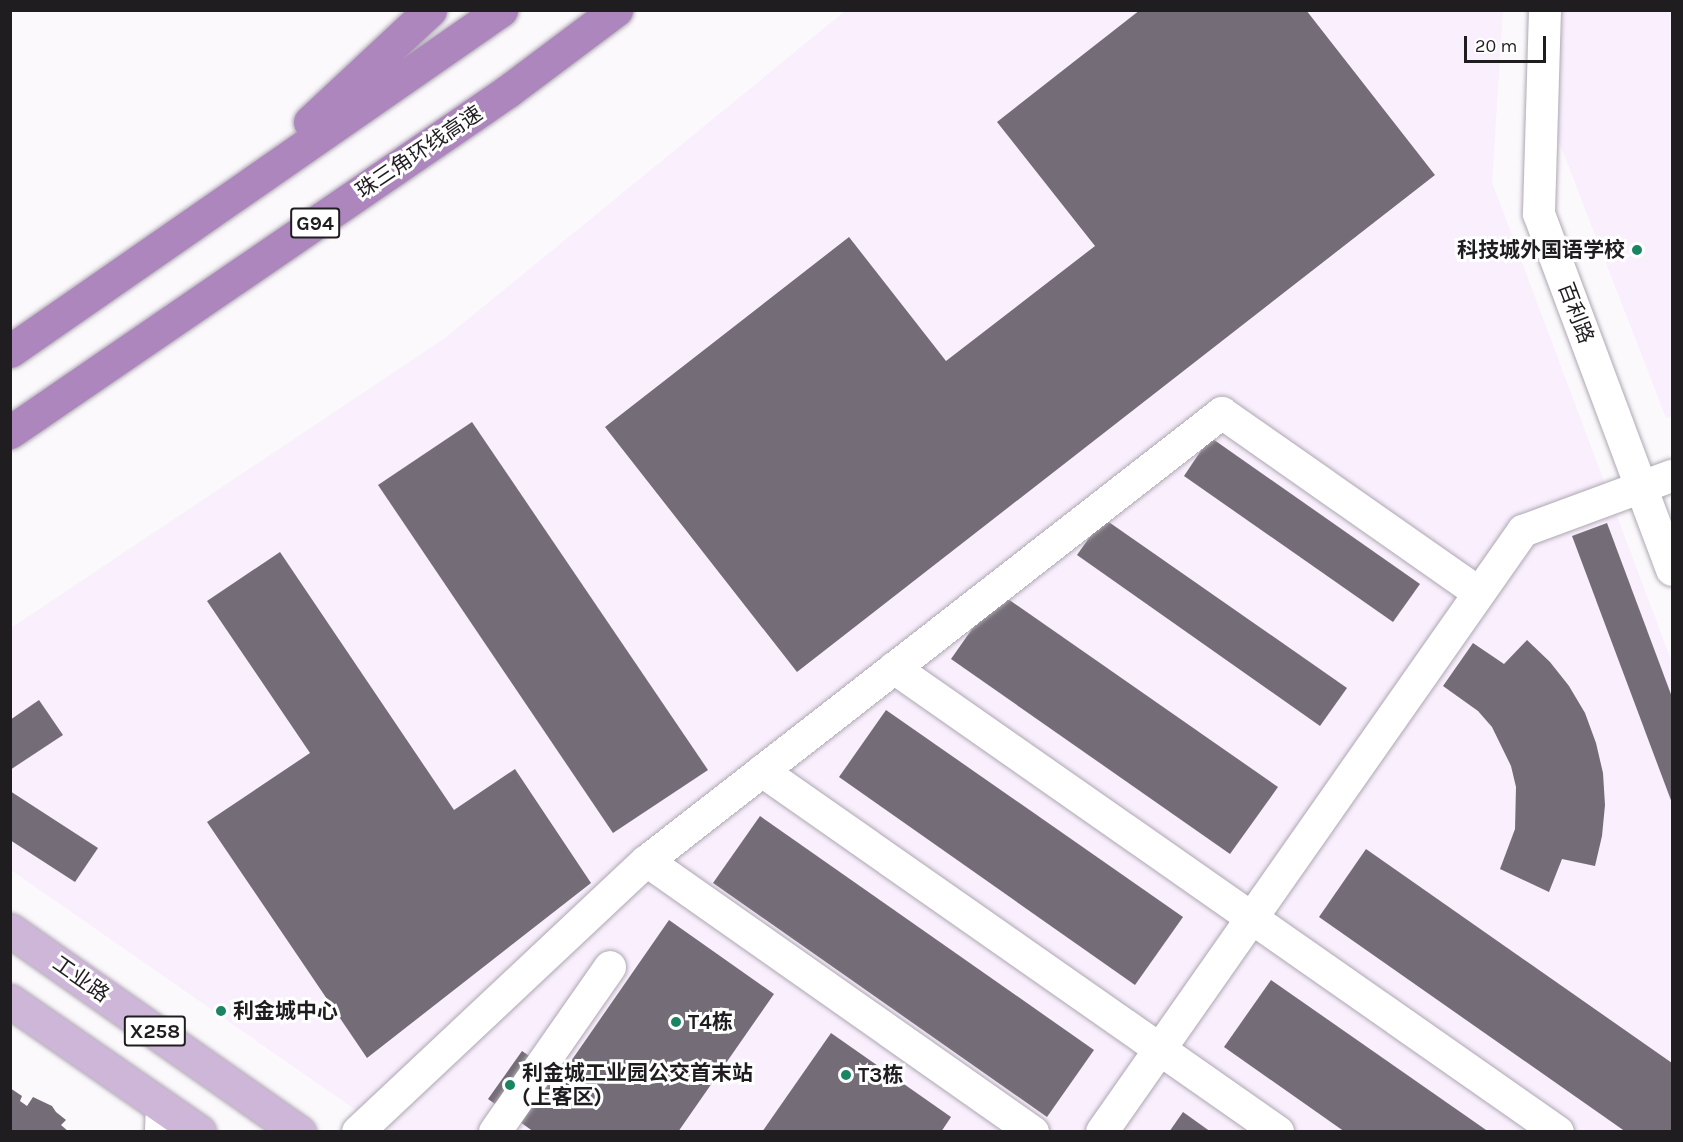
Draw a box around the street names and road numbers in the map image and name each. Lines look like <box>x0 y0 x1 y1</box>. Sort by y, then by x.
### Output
street label: 珠三角环线高速 <box>351 100 487 204</box>
road number: G94 <box>290 206 340 240</box>
street label: 百利路 <box>1553 279 1599 347</box>
street label: 工业路 <box>48 951 114 1007</box>
road number: X258 <box>124 1014 186 1048</box>

